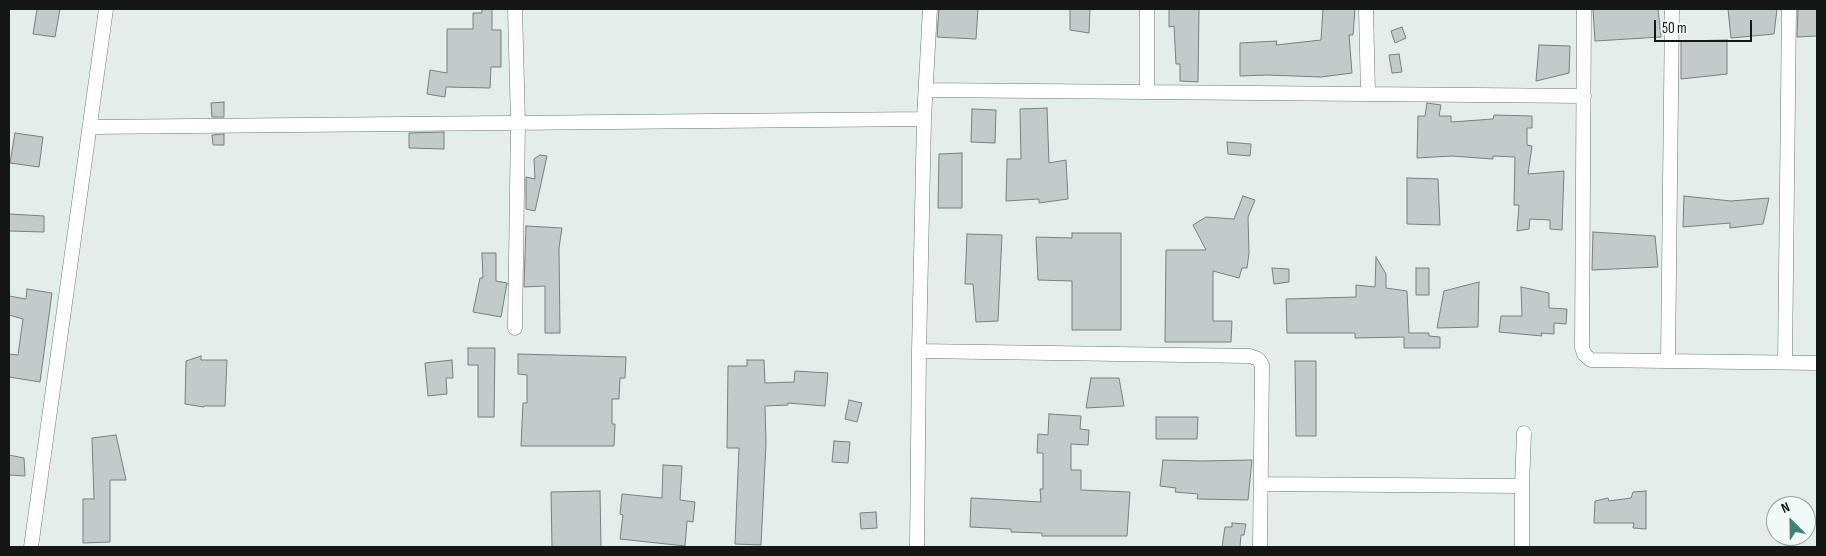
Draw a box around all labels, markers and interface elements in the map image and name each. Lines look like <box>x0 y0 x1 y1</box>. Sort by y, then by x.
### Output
scale bar <box>1656 10 1754 42</box>
text: 50 m <box>1662 19 1687 38</box>
north arrow <box>1766 496 1816 546</box>
text: N <box>1779 498 1792 517</box>

